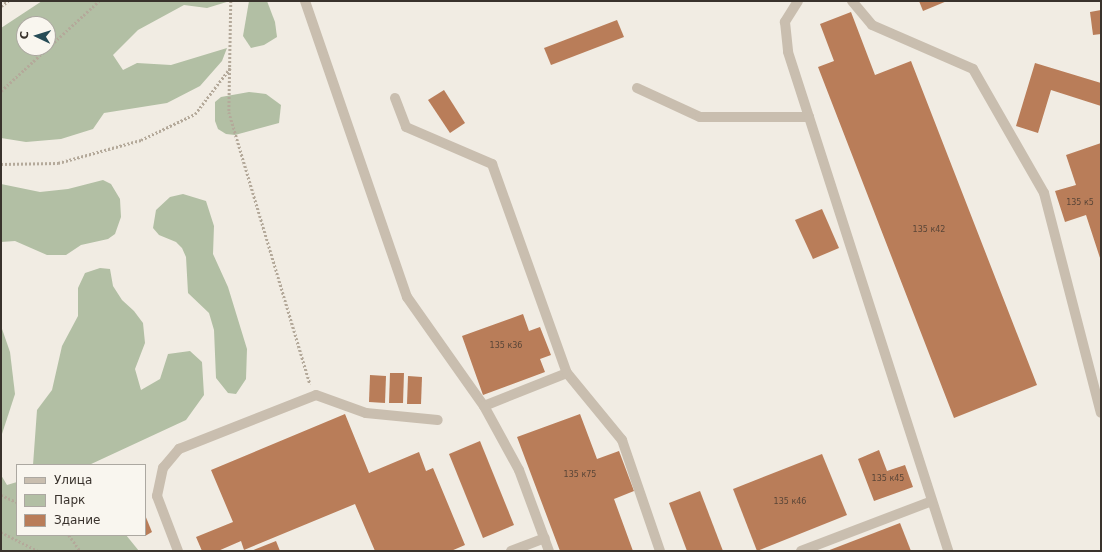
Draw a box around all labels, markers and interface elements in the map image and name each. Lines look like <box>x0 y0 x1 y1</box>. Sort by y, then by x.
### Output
north arrow <box>16 16 56 56</box>
text: С <box>18 31 31 40</box>
house number: 135 к5 <box>1066 198 1094 208</box>
house number: 135 к42 <box>913 225 945 235</box>
house number: 135 к36 <box>490 341 522 351</box>
legend <box>16 464 146 536</box>
house number: 135 к75 <box>564 470 596 480</box>
text: Улица <box>54 473 92 487</box>
house number: 135 к45 <box>872 474 904 484</box>
text: Парк <box>54 493 85 507</box>
house number: 135 к46 <box>774 497 806 507</box>
text: Здание <box>54 513 100 527</box>

